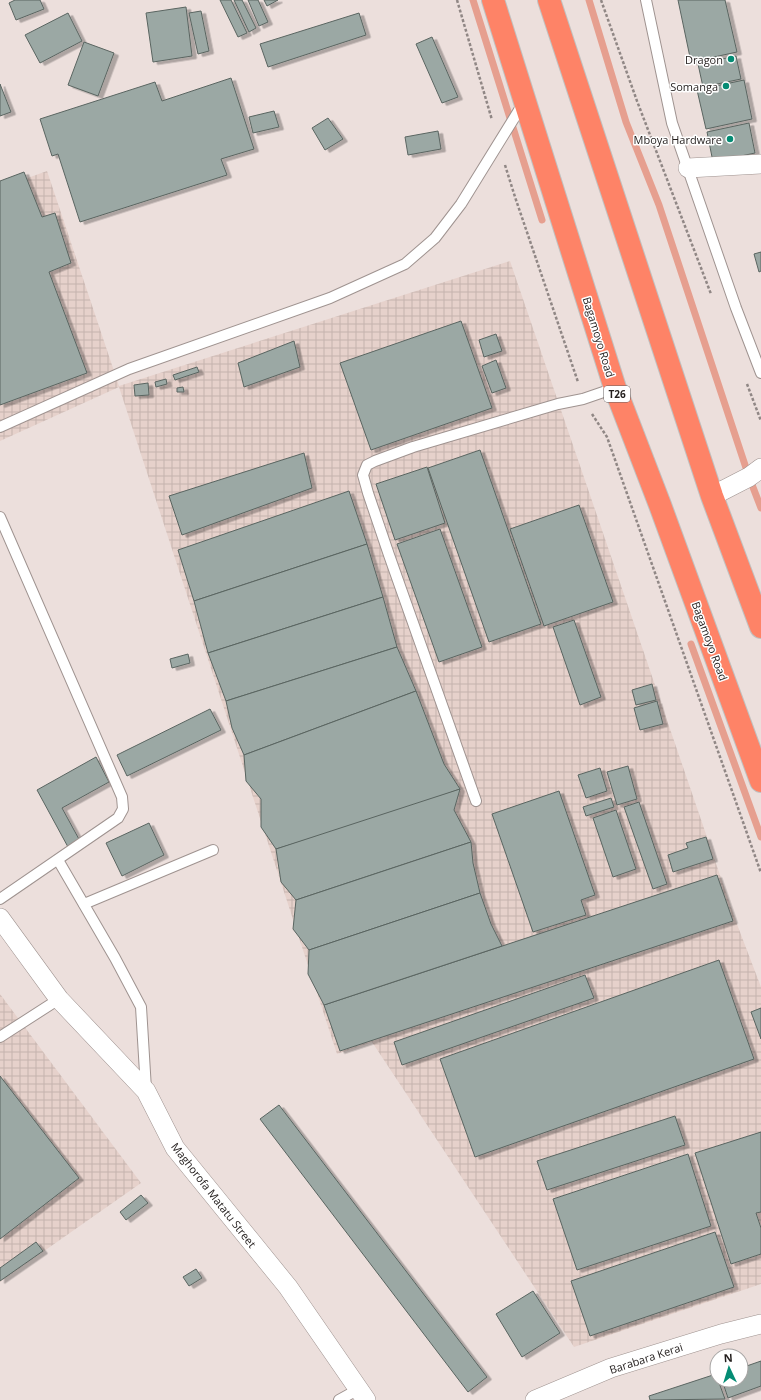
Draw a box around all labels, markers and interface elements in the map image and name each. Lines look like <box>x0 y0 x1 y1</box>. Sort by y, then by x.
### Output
place label: Dragon <box>685 52 723 67</box>
marker: Dragon <box>726 54 736 64</box>
place label: Somanga <box>670 79 718 94</box>
marker: Somanga <box>721 81 731 91</box>
place label: Mboya Hardware <box>634 132 722 147</box>
marker: Mboya Hardware <box>725 134 735 144</box>
street label: Bagamoyo Road <box>580 295 618 379</box>
road number: T26 <box>604 386 630 402</box>
street label: Bagamoyo Road <box>689 599 731 683</box>
street label: Maghorofa Matatu Street <box>168 1139 260 1251</box>
street label: Barabara Kerai <box>607 1339 685 1377</box>
north arrow <box>709 1348 749 1388</box>
text: N <box>723 1350 733 1365</box>

